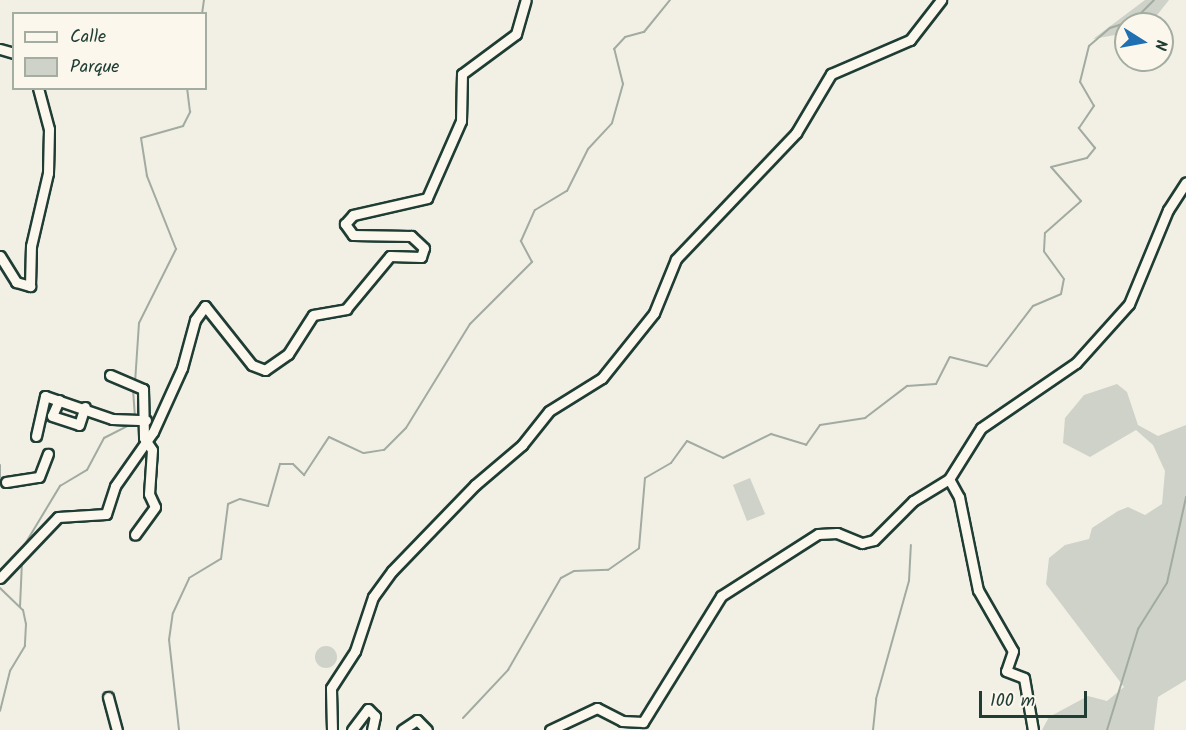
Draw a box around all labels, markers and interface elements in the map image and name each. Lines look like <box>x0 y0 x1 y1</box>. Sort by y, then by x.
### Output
legend <box>12 12 207 90</box>
north arrow <box>1114 12 1174 72</box>
text: Calle <box>70 23 106 52</box>
text: N <box>1147 38 1173 52</box>
text: Parque <box>70 53 119 82</box>
scale bar <box>982 679 1090 717</box>
text: 100 m <box>990 687 1035 716</box>

